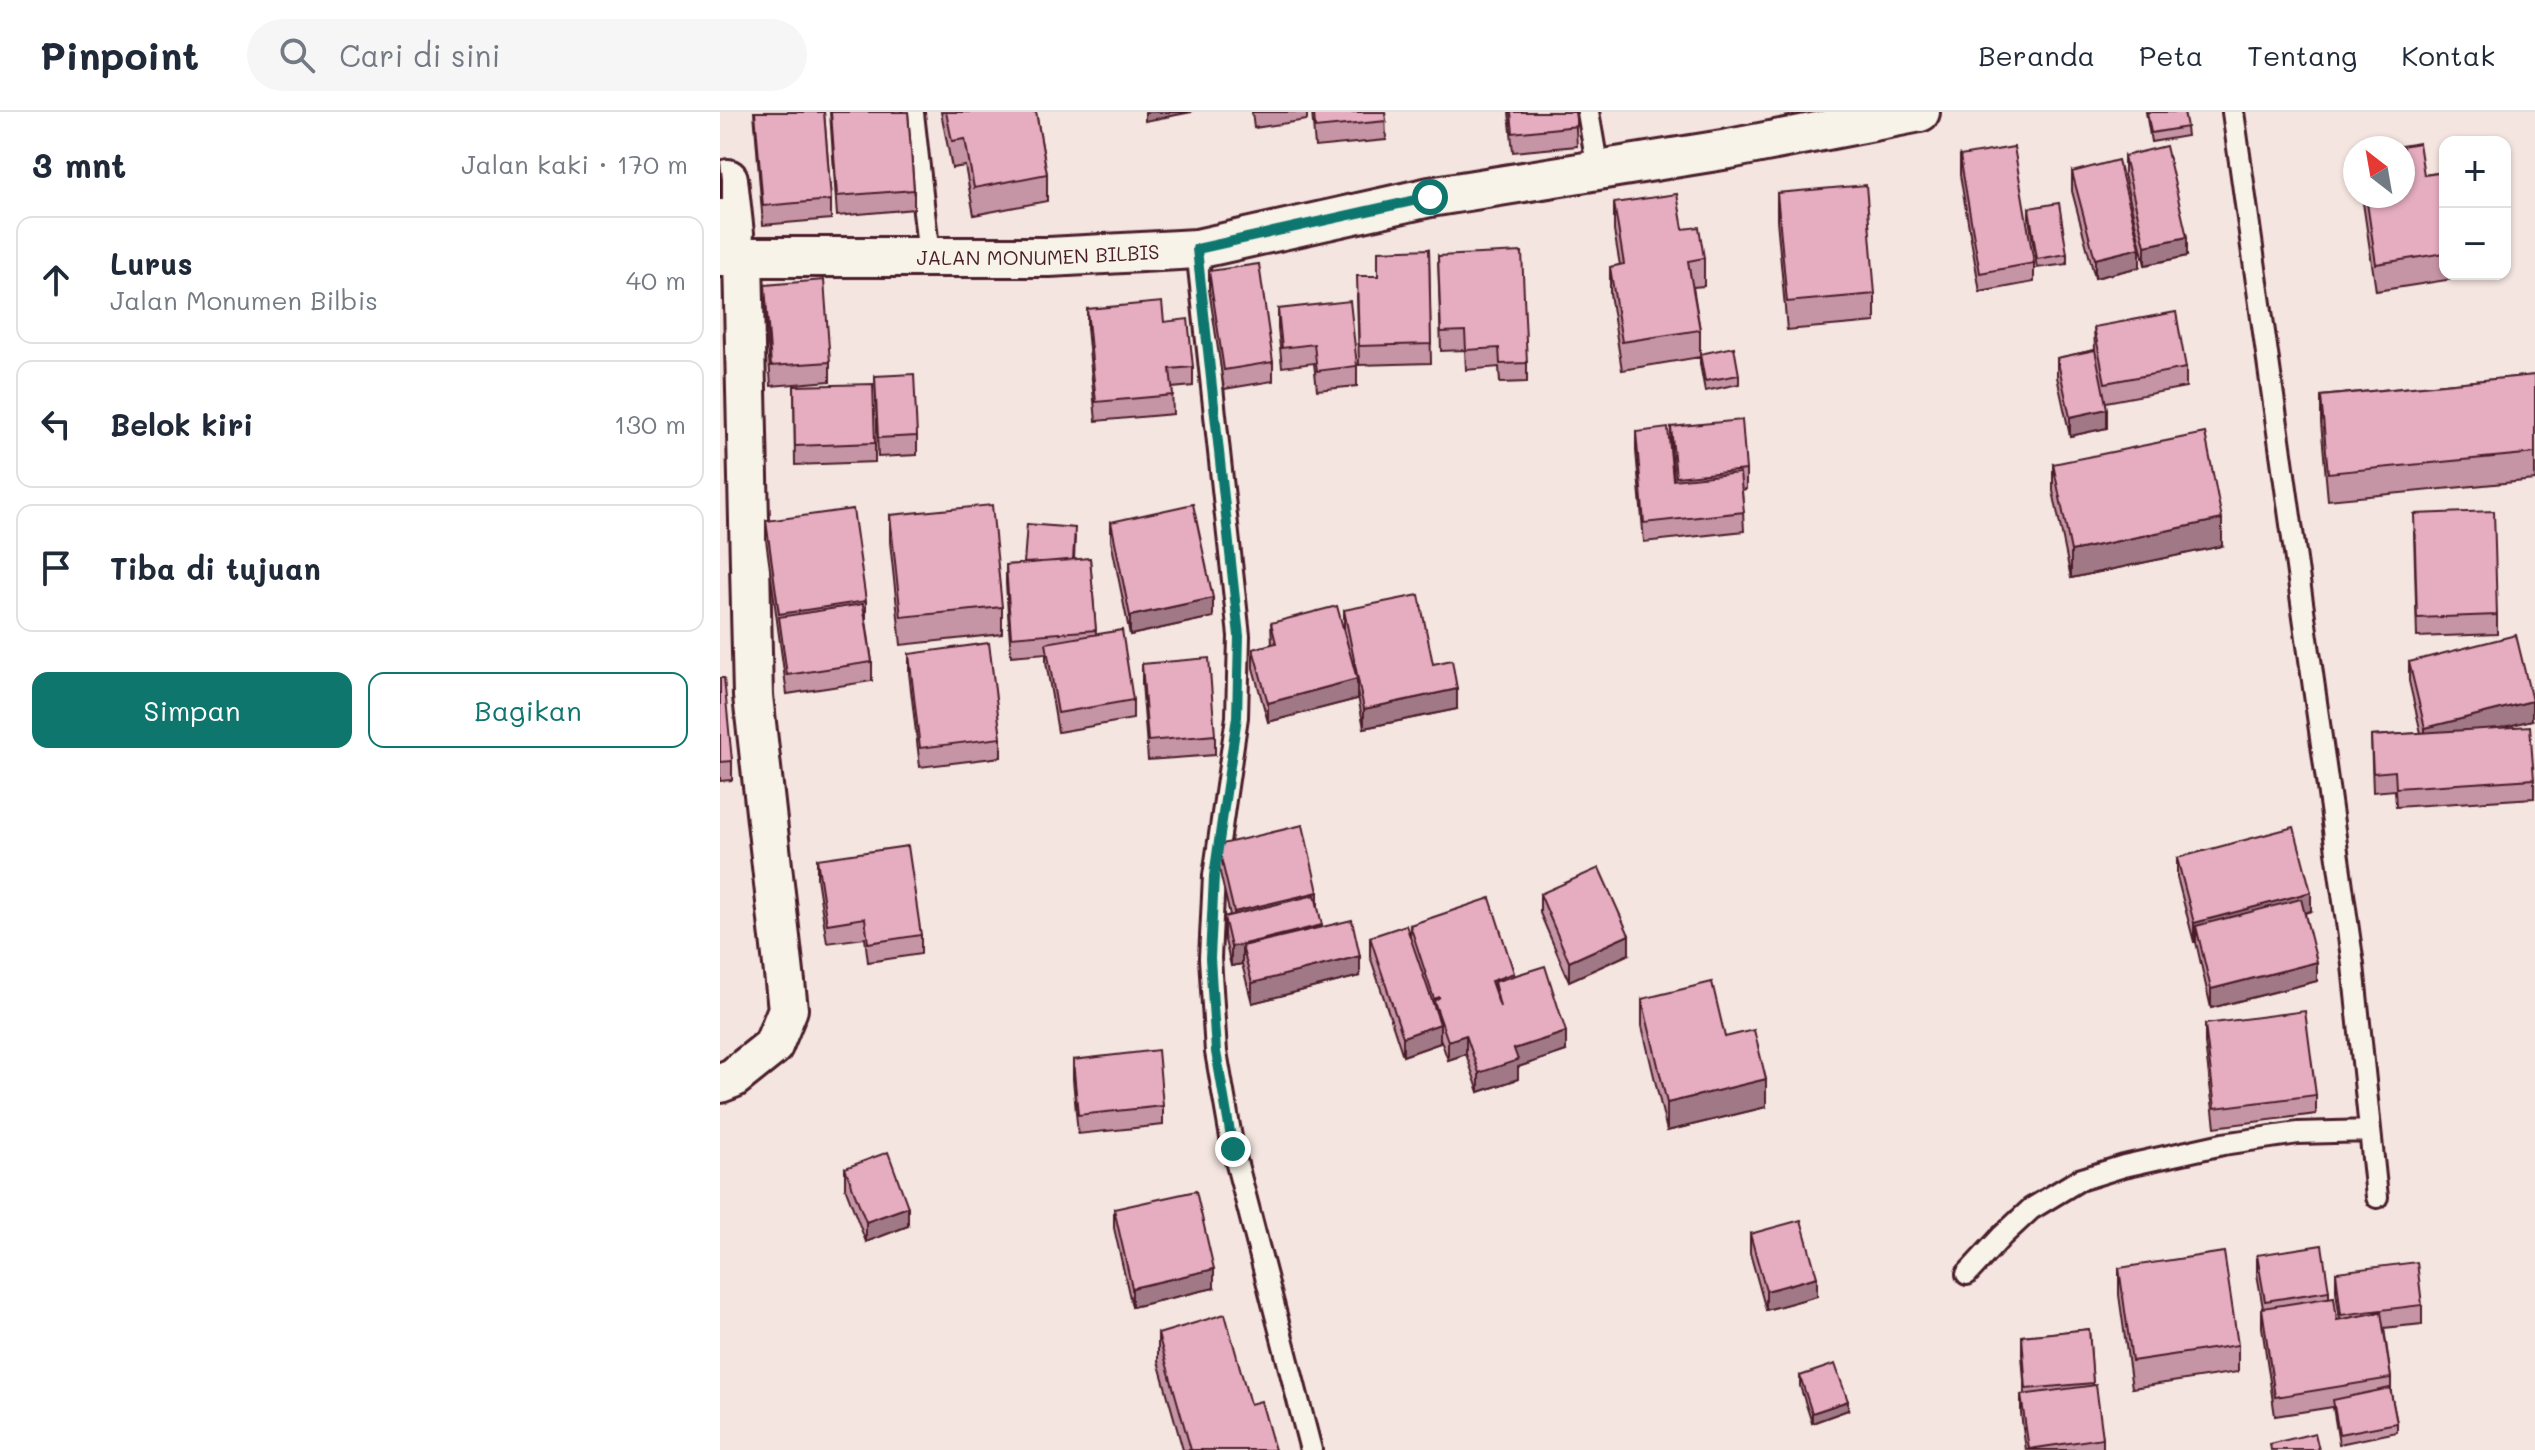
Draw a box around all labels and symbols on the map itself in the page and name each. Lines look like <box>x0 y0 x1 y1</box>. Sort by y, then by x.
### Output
north arrow <box>2343 136 2415 208</box>
route start <box>1412 179 1448 215</box>
street label: JALAN MONUMEN BILBIS <box>916 238 1160 270</box>
route end <box>1215 1131 1251 1167</box>

